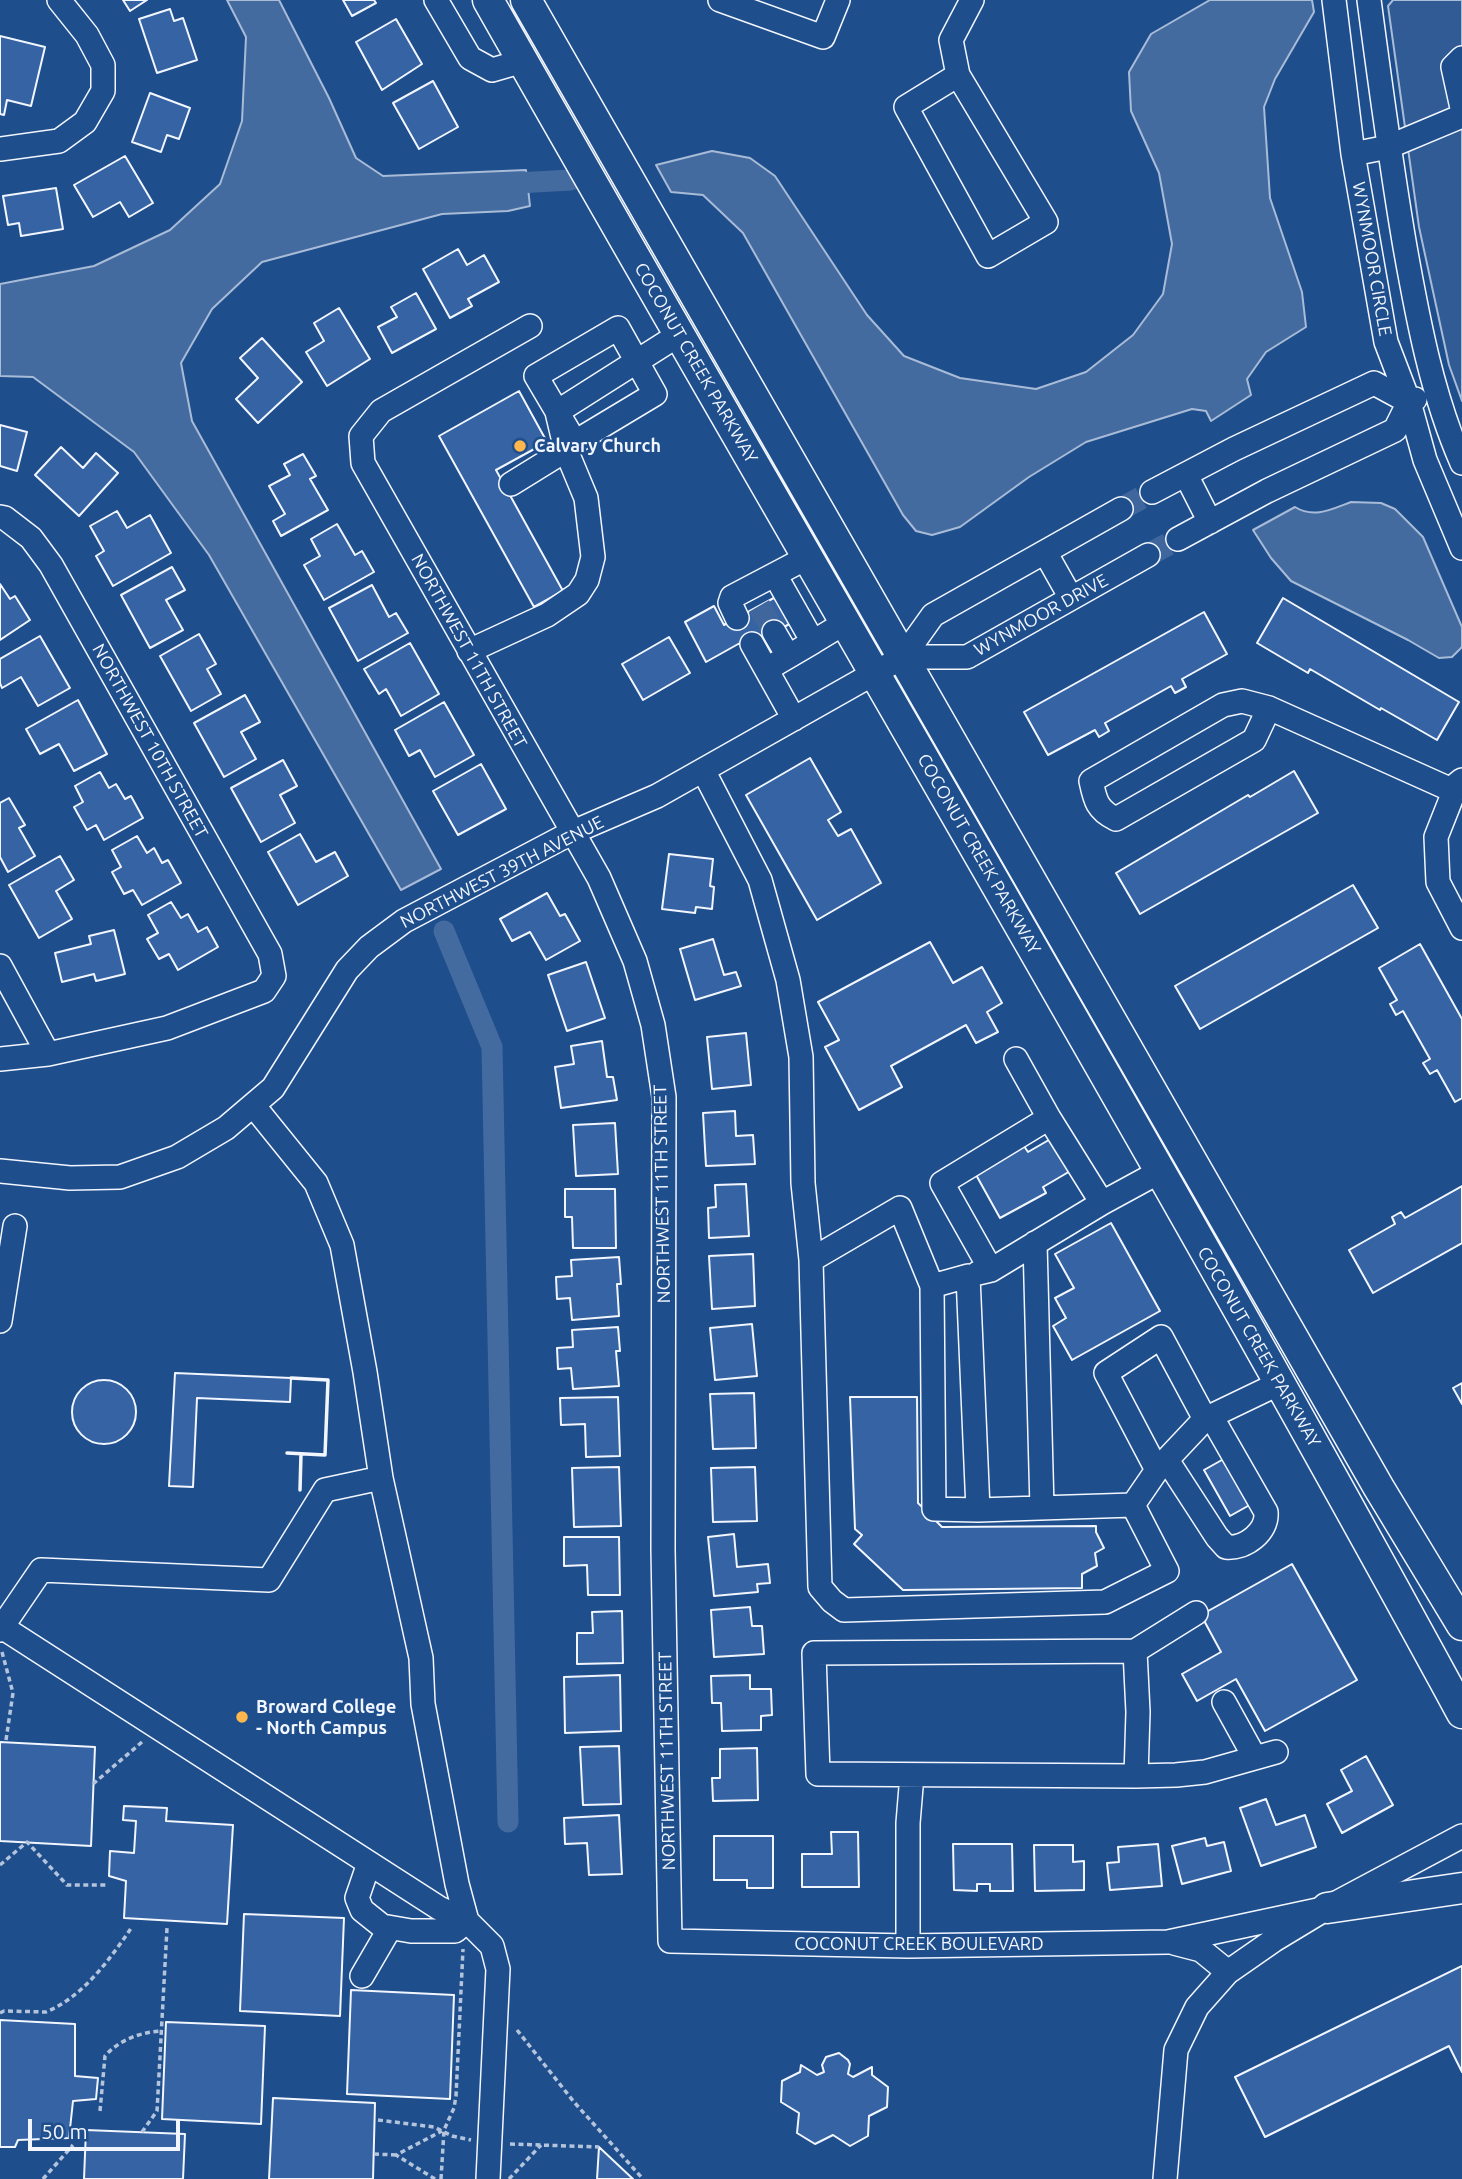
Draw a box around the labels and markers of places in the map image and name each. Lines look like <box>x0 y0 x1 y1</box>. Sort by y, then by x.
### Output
place label: Calvary Church <box>534 435 661 457</box>
marker: Calvary Church <box>512 438 528 454</box>
place label: Broward College - North Campus <box>256 1696 396 1738</box>
marker: Broward College - North Campus <box>234 1709 250 1725</box>

